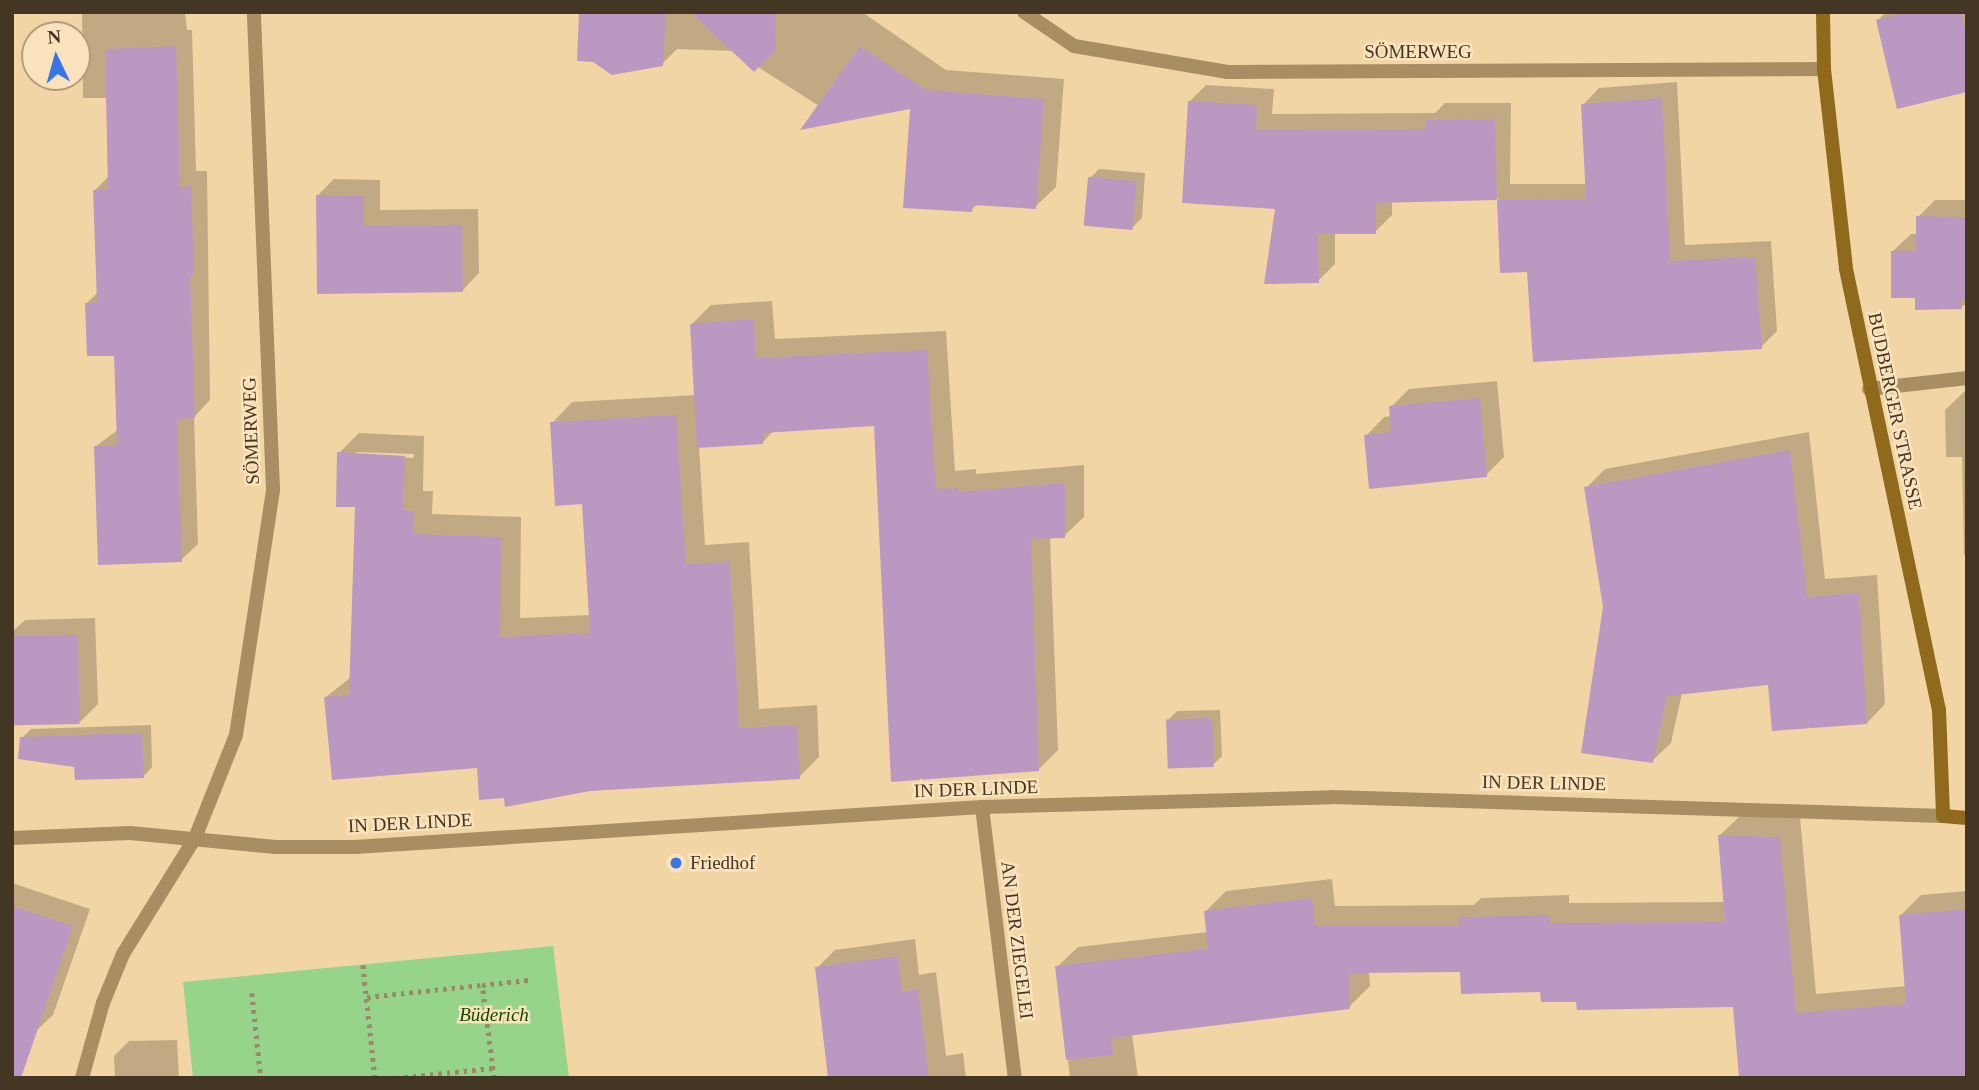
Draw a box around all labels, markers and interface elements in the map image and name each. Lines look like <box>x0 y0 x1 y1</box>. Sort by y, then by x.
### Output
north arrow <box>21 21 91 91</box>
text: N <box>47 26 62 48</box>
street label: SÖMERWEG <box>1364 41 1472 63</box>
street label: BUDBERGER STRASSE <box>1863 310 1927 512</box>
street label: SÖMERWEG <box>238 377 264 485</box>
street label: IN DER LINDE <box>1482 771 1606 795</box>
street label: IN DER LINDE <box>913 775 1039 803</box>
street label: IN DER LINDE <box>347 808 473 838</box>
place label: Friedhof <box>690 852 755 874</box>
marker: Friedhof <box>668 855 684 871</box>
street label: AN DER ZIEGELEI <box>996 860 1038 1020</box>
park label: Büderich <box>459 1004 529 1026</box>

